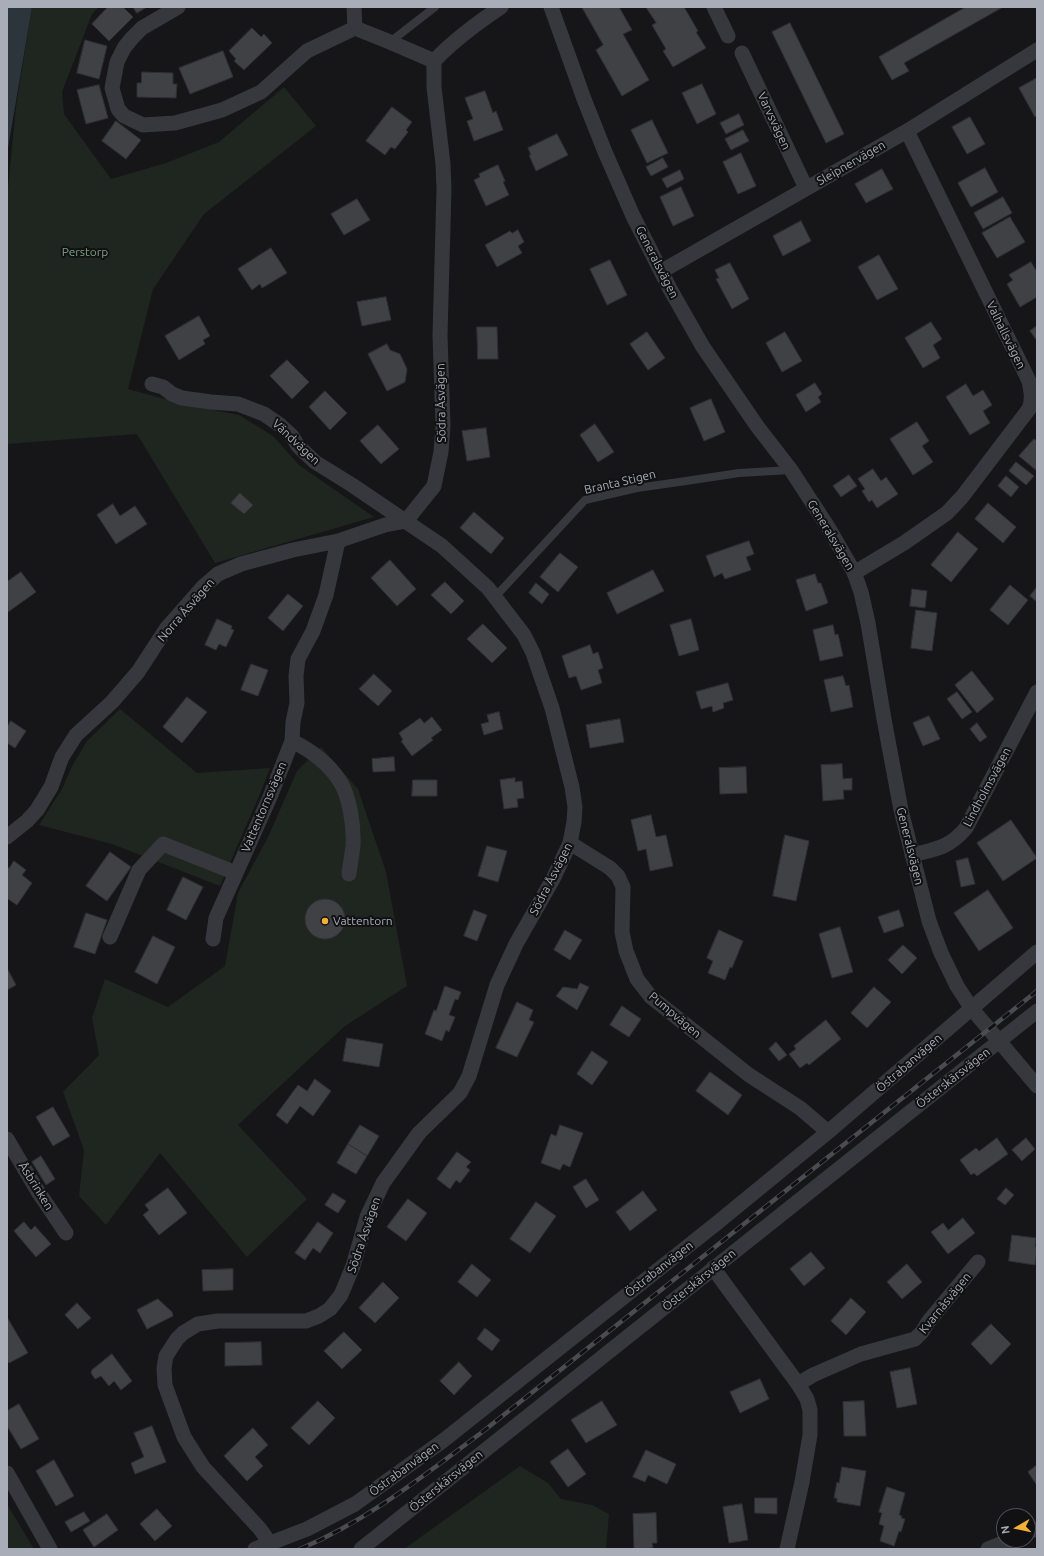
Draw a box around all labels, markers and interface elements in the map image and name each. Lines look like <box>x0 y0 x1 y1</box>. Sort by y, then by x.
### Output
street label: Varvsvägen <box>754 90 794 152</box>
street label: Sleipnervägen <box>814 138 888 188</box>
street label: Generalsvägen <box>633 223 681 301</box>
park label: Perstorp <box>62 245 108 259</box>
street label: Valhallsvägen <box>983 299 1029 371</box>
street label: Södra Åsvägen <box>433 363 449 443</box>
street label: Vändvägen <box>269 416 323 468</box>
street label: Branta Stigen <box>583 467 657 497</box>
street label: Generalsvägen <box>804 497 858 573</box>
street label: Norra Åsvägen <box>155 575 217 645</box>
street label: Lindholmsvägen <box>960 745 1014 829</box>
street label: Vattentornsvägen <box>238 759 290 855</box>
street label: Generalsvägen <box>893 806 927 886</box>
street label: Södra Åsvägen <box>527 840 575 918</box>
place label: Vattentorn <box>333 914 393 928</box>
marker: Vattentorn <box>320 916 330 926</box>
street label: Pumpvägen <box>646 989 704 1041</box>
street label: Östrabanvägen <box>873 1031 945 1095</box>
street label: Österskärsvägen <box>913 1045 993 1111</box>
street label: Åsbrinken <box>16 1159 56 1213</box>
street label: Södra Åsvägen <box>344 1195 384 1275</box>
street label: Östrabanvägen <box>622 1238 696 1300</box>
street label: Österskärsvägen <box>660 1246 738 1314</box>
street label: Kvarnåsvägen <box>916 1270 974 1336</box>
street label: Östrabanvägen <box>366 1439 442 1499</box>
street label: Österskärsvägen <box>407 1447 485 1515</box>
north arrow <box>996 1508 1036 1548</box>
text: N <box>999 1525 1012 1535</box>

